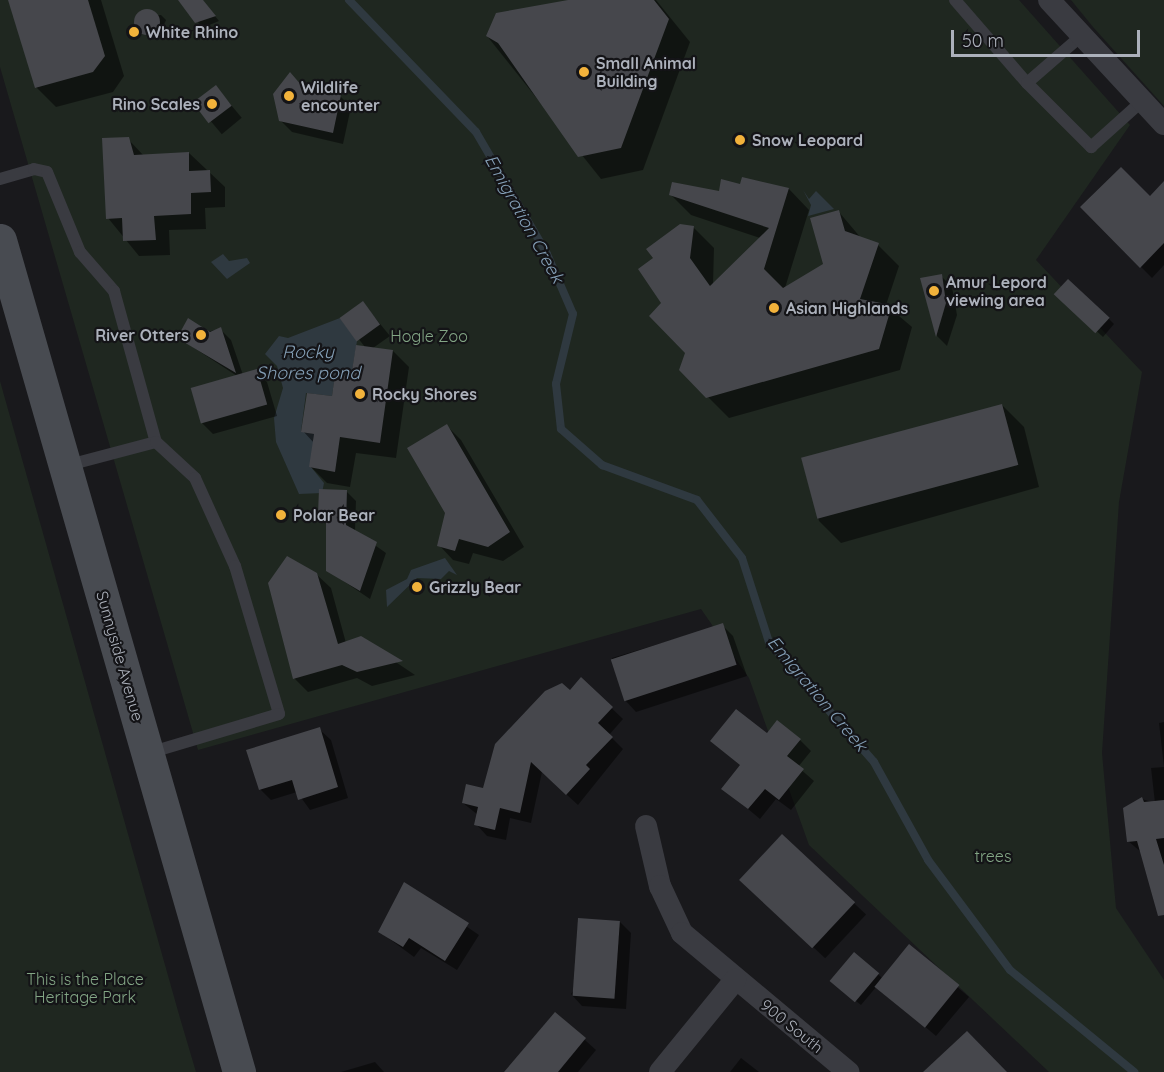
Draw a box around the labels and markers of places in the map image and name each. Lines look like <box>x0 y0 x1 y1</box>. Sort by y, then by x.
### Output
place label: White Rhino <box>146 22 238 42</box>
marker: White Rhino <box>127 25 141 39</box>
place label: Small Animal Building <box>596 53 696 91</box>
marker: Small Animal Building <box>577 65 591 79</box>
place label: Wildlife encounter <box>301 77 380 115</box>
marker: Wildlife encounter <box>282 89 296 103</box>
place label: Rino Scales <box>112 94 200 114</box>
marker: Rino Scales <box>205 97 219 111</box>
place label: Snow Leopard <box>752 130 863 150</box>
marker: Snow Leopard <box>733 133 747 147</box>
place label: Amur Lepord viewing area <box>946 272 1047 310</box>
marker: Amur Lepord viewing area <box>927 284 941 298</box>
place label: Asian Highlands <box>786 298 908 318</box>
marker: Asian Highlands <box>767 301 781 315</box>
place label: River Otters <box>95 325 189 345</box>
marker: River Otters <box>194 328 208 342</box>
place label: Rocky Shores <box>372 384 477 404</box>
marker: Rocky Shores <box>353 387 367 401</box>
place label: Polar Bear <box>293 505 375 525</box>
marker: Polar Bear <box>274 508 288 522</box>
place label: Grizzly Bear <box>429 577 521 597</box>
marker: Grizzly Bear <box>410 580 424 594</box>

